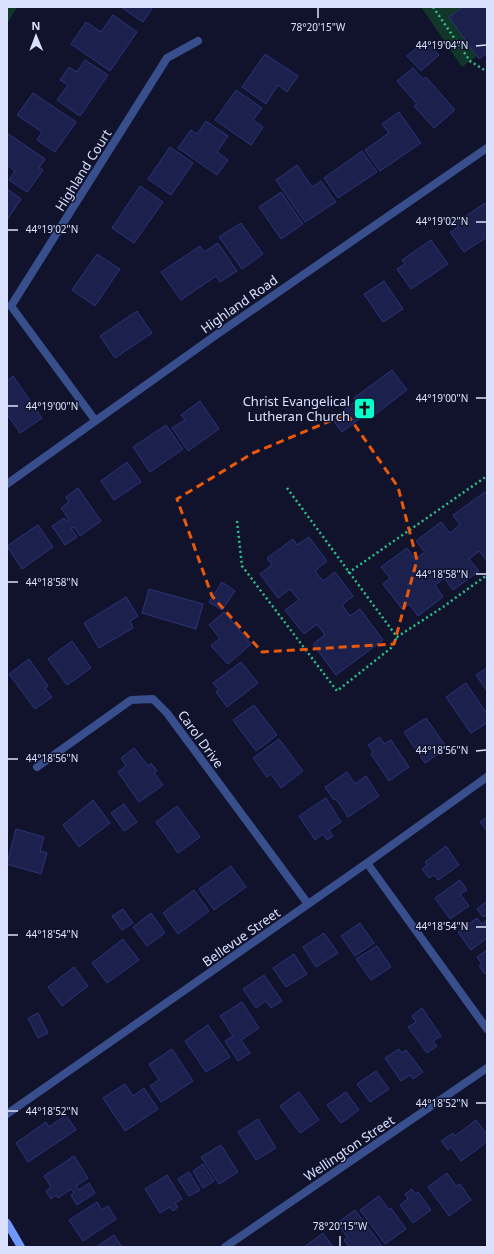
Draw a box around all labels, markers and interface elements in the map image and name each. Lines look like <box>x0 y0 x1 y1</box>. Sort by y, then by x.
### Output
north arrow <box>16 16 56 56</box>
text: N <box>31 18 40 33</box>
text: 78°20'15"W <box>291 20 346 34</box>
text: 44°19'04"N <box>416 38 468 52</box>
street label: Highland Court <box>51 125 116 214</box>
text: 44°19'02"N <box>416 214 468 228</box>
text: 44°19'02"N <box>26 222 78 236</box>
street label: Highland Road <box>197 271 281 337</box>
text: 44°19'00"N <box>416 391 468 405</box>
place label: Christ Evangelical Lutheran Church <box>243 392 350 425</box>
church icon: Christ Evangelical Lutheran Church <box>352 395 378 421</box>
text: 44°19'00"N <box>26 399 78 413</box>
text: 44°18'58"N <box>416 567 468 581</box>
text: 44°18'58"N <box>26 575 78 589</box>
street label: Carol Drive <box>174 706 228 772</box>
text: 44°18'56"N <box>416 743 468 757</box>
text: 44°18'56"N <box>26 751 78 765</box>
street label: Bellevue Street <box>198 903 284 971</box>
text: 44°18'54"N <box>416 919 468 933</box>
text: 44°18'54"N <box>26 927 78 941</box>
text: 44°18'52"N <box>416 1096 468 1110</box>
text: 44°18'52"N <box>26 1104 78 1118</box>
street label: Wellington Street <box>300 1111 398 1185</box>
text: 78°20'15"W <box>313 1219 368 1233</box>

